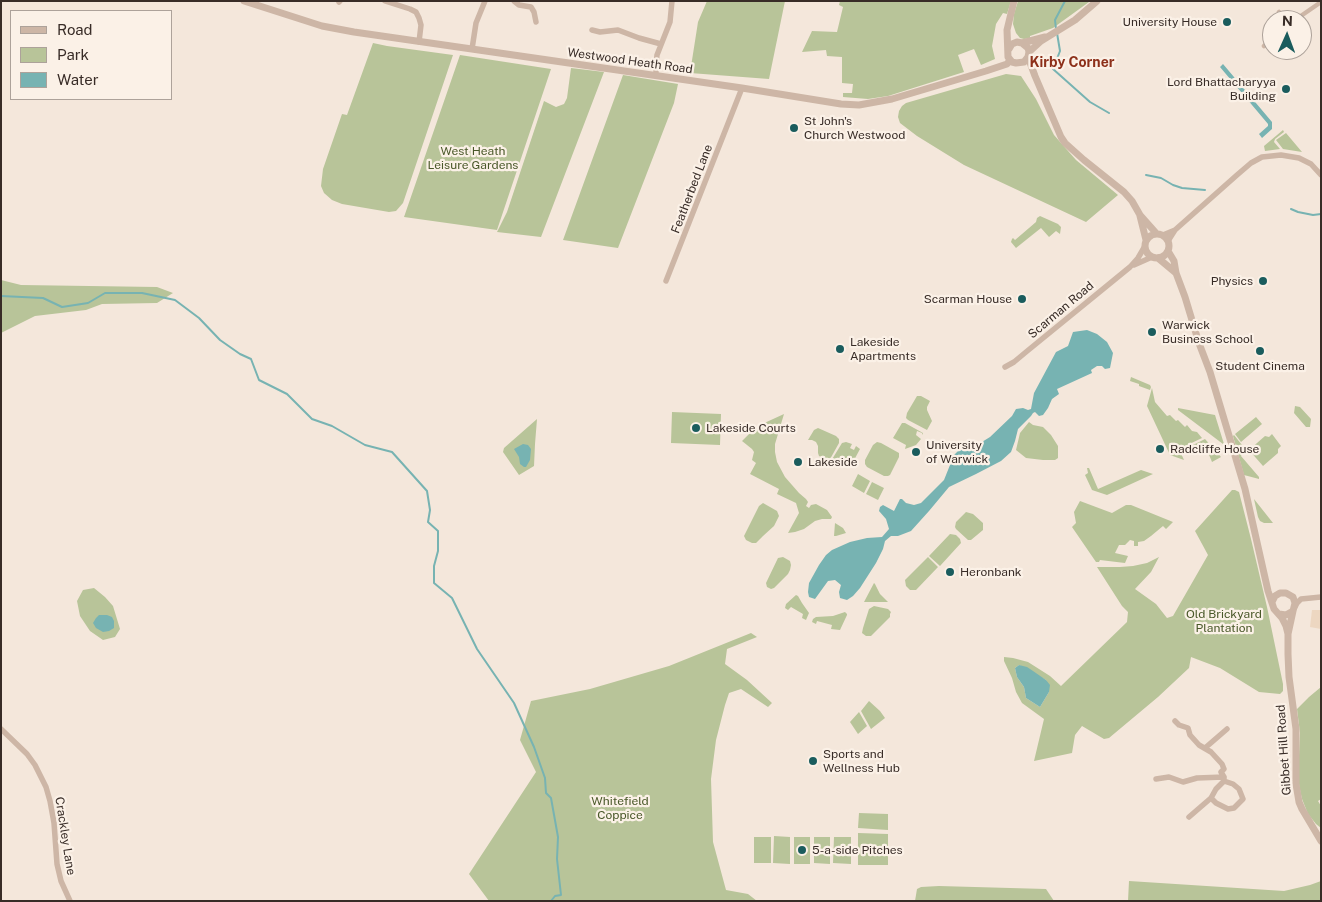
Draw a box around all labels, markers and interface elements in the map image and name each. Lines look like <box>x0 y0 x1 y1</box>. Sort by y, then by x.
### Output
legend <box>10 10 172 100</box>
north arrow <box>1262 10 1312 60</box>
text: N <box>1282 13 1293 29</box>
place label: University House <box>1123 15 1217 29</box>
marker: University House <box>1221 16 1233 28</box>
text: Road <box>57 21 93 38</box>
street label: Westwood Heath Road <box>566 45 694 77</box>
text: Park <box>57 46 89 63</box>
district label: Kirby Corner <box>1030 55 1114 71</box>
text: Water <box>57 71 99 88</box>
place label: Lord Bhattacharyya Building <box>1167 75 1276 103</box>
marker: Lord Bhattacharyya Building <box>1280 83 1292 95</box>
place label: St John's Church Westwood <box>804 114 905 142</box>
marker: St John's Church Westwood <box>788 122 800 134</box>
street label: Featherbed Lane <box>668 142 716 236</box>
park label: West Heath Leisure Gardens <box>428 144 518 172</box>
place label: Physics <box>1211 274 1253 288</box>
marker: Physics <box>1257 275 1269 287</box>
street label: Scarman Road <box>1025 278 1097 342</box>
place label: Scarman House <box>924 292 1012 306</box>
marker: Scarman House <box>1016 293 1028 305</box>
place label: Warwick Business School <box>1162 318 1253 346</box>
marker: Warwick Business School <box>1146 326 1158 338</box>
place label: Lakeside Apartments <box>850 335 916 363</box>
marker: Lakeside Apartments <box>834 343 846 355</box>
marker: Student Cinema <box>1254 345 1266 357</box>
place label: Student Cinema <box>1215 359 1305 373</box>
place label: Lakeside Courts <box>706 421 796 435</box>
marker: Lakeside Courts <box>690 422 702 434</box>
place label: University of Warwick <box>926 438 988 466</box>
place label: Radcliffe House <box>1170 442 1259 456</box>
marker: Radcliffe House <box>1154 443 1166 455</box>
marker: University of Warwick <box>910 446 922 458</box>
place label: Lakeside <box>808 455 858 469</box>
marker: Lakeside <box>792 456 804 468</box>
place label: Heronbank <box>960 565 1022 579</box>
marker: Heronbank <box>944 566 956 578</box>
park label: Old Brickyard Plantation <box>1186 607 1262 635</box>
street label: Gibbet Hill Road <box>1274 704 1294 796</box>
place label: Sports and Wellness Hub <box>823 747 900 775</box>
marker: Sports and Wellness Hub <box>807 755 819 767</box>
park label: Whitefield Coppice <box>591 794 649 822</box>
street label: Crackley Lane <box>52 796 78 876</box>
place label: 5-a-side Pitches <box>812 843 903 857</box>
marker: 5-a-side Pitches <box>796 844 808 856</box>

